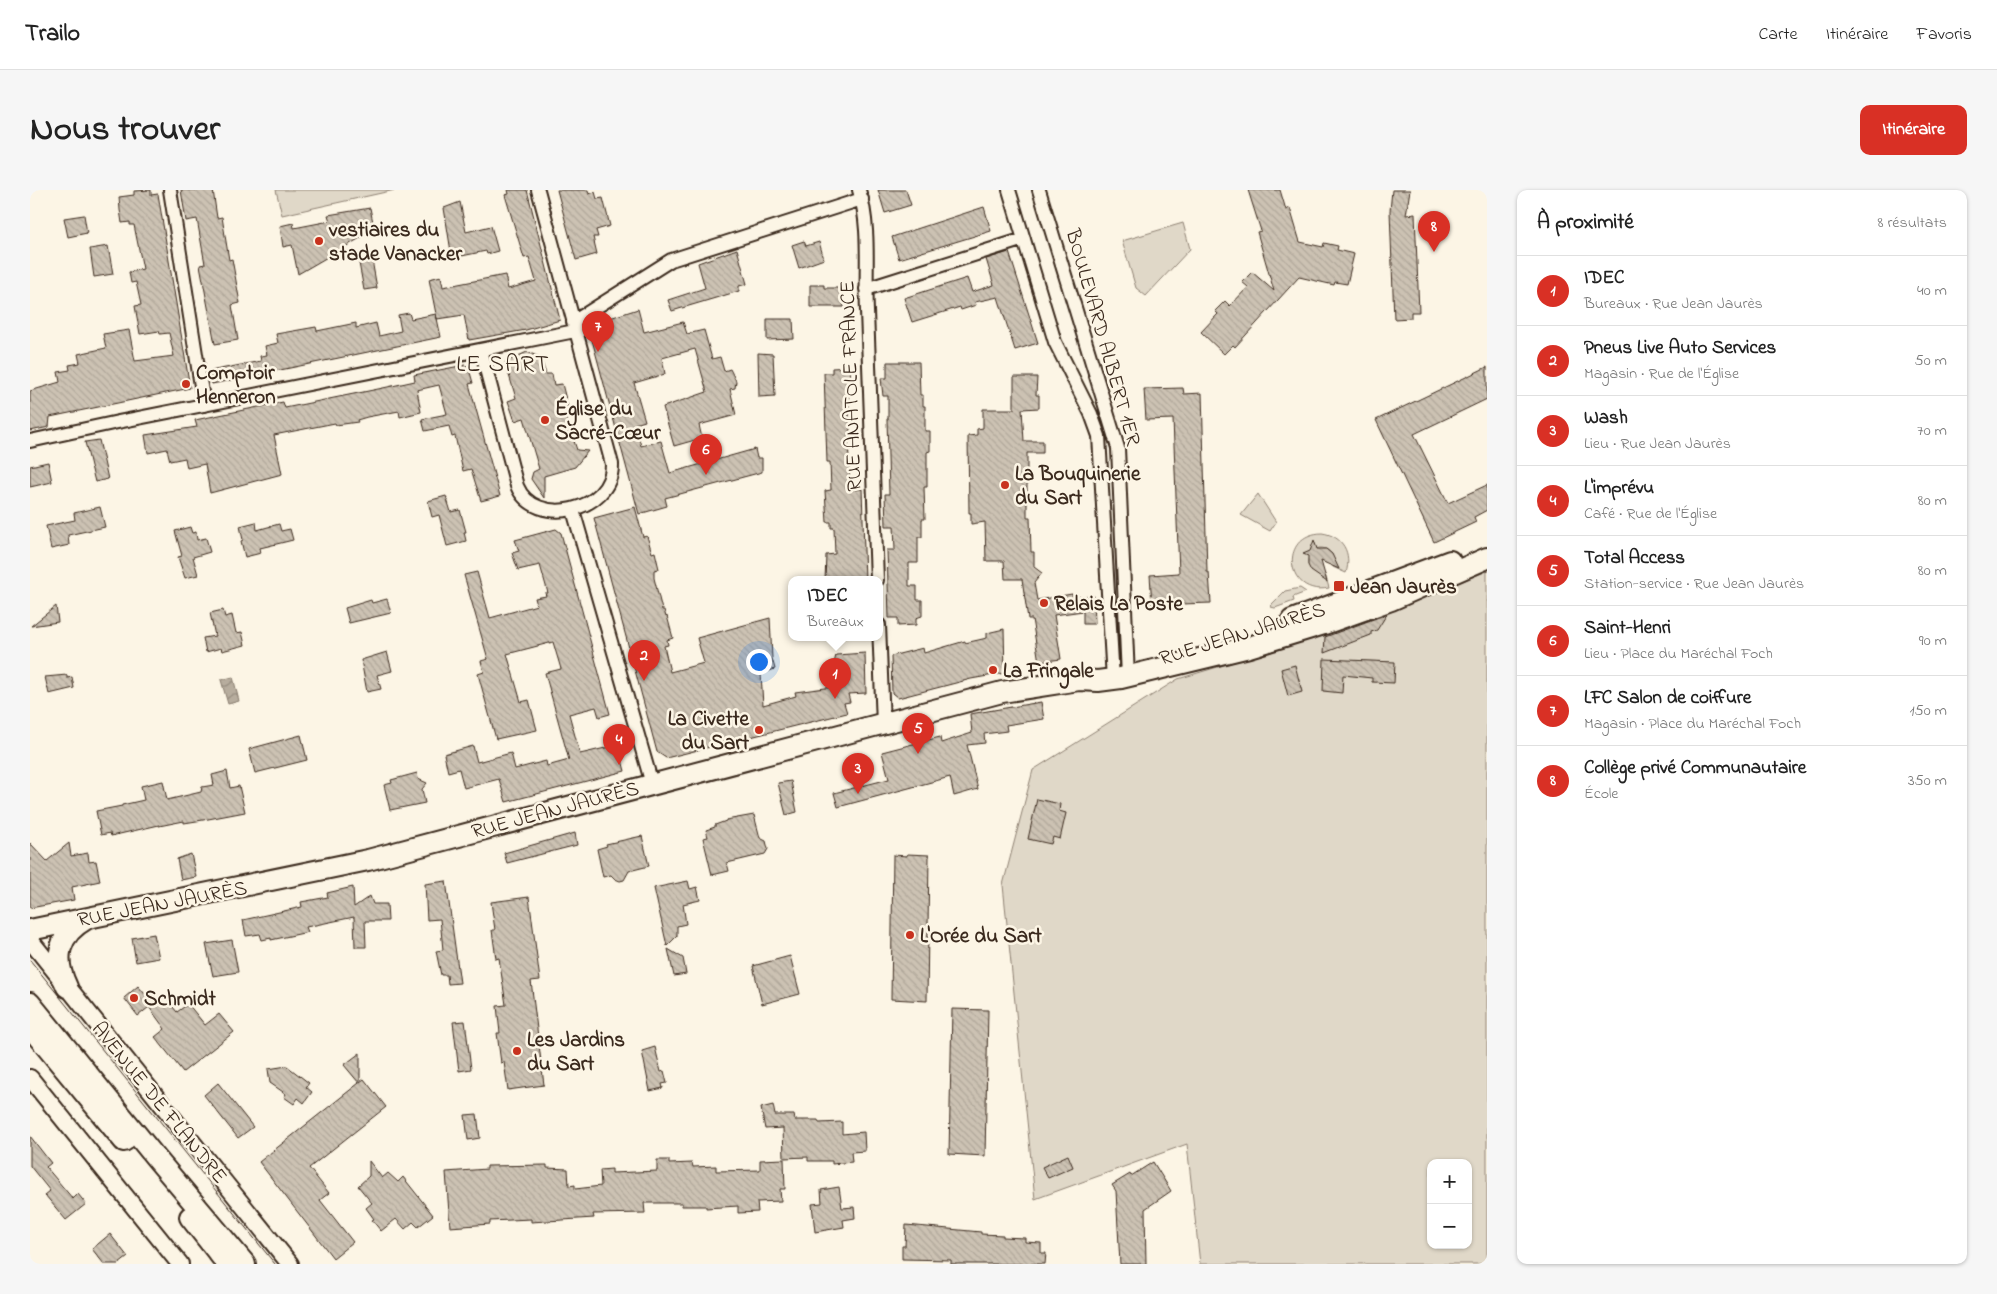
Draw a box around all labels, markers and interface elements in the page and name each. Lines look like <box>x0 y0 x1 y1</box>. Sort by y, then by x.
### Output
text: Trailo <box>25 17 80 52</box>
text: Carte <box>1758 22 1798 48</box>
text: Itinéraire <box>1826 22 1888 48</box>
text: Favoris <box>1916 22 1972 48</box>
text: Nous trouver <box>30 105 220 156</box>
button: Itinéraire <box>1860 105 1967 155</box>
text: À proximité <box>1537 208 1634 238</box>
pin: 8 <box>1418 211 1450 252</box>
text: 8 résultats <box>1877 211 1947 235</box>
place label: vestiaires du stade Vanacker <box>328 216 462 270</box>
street label: BOULEVARD ALBERT 1ER <box>1056 225 1148 450</box>
marker: vestiaires du stade Vanacker <box>313 235 325 247</box>
text: IDEC <box>1584 265 1624 292</box>
text: 1 <box>1550 279 1556 303</box>
text: 40 m <box>1917 279 1947 303</box>
street label: RUE ANATOLE FRANCE <box>833 280 871 492</box>
text: Bureaux · Rue Jean Jaurès <box>1584 292 1763 316</box>
pin: 7 <box>582 311 614 352</box>
text: Pneus Live Auto Services <box>1584 335 1776 362</box>
district label: LE SART <box>456 348 550 383</box>
text: 2 <box>1549 349 1557 373</box>
text: 50 m <box>1915 349 1947 373</box>
place label: Comptoir Henneron <box>196 359 276 413</box>
text: Magasin · Rue de l'Église <box>1584 362 1739 386</box>
marker: Comptoir Henneron <box>180 378 192 390</box>
place label: Église du Sacré-Cœur <box>555 395 661 449</box>
text: Wash <box>1584 405 1628 432</box>
marker: Église du Sacré-Cœur <box>539 414 551 426</box>
text: 3 <box>1550 419 1556 443</box>
text: 70 m <box>1917 419 1947 443</box>
text: Lieu · Rue Jean Jaurès <box>1584 432 1731 456</box>
pin: 6 <box>690 434 722 475</box>
place label: La Bouquinerie du Sart <box>1015 460 1141 514</box>
text: L'imprévu <box>1584 475 1654 502</box>
marker: La Bouquinerie du Sart <box>999 479 1011 491</box>
text: 4 <box>1550 489 1556 513</box>
text: 80 m <box>1918 489 1947 513</box>
text: Café · Rue de l'Église <box>1584 502 1717 526</box>
text: Total Access <box>1584 545 1685 572</box>
text: 5 <box>1548 559 1558 583</box>
text: 80 m <box>1918 559 1947 583</box>
text: Station-service · Rue Jean Jaurès <box>1584 572 1804 596</box>
place label: Jean Jaurès <box>1350 573 1457 603</box>
popup <box>788 576 883 641</box>
marker: Jean Jaurès <box>1332 579 1346 593</box>
text: IDEC <box>807 583 847 610</box>
place label: Relais La Poste <box>1054 590 1184 620</box>
street label: RUE JEAN JAURÈS <box>1156 595 1329 674</box>
marker: Relais La Poste <box>1038 597 1050 609</box>
text: Bureaux <box>807 610 864 634</box>
text: Saint-Henri <box>1584 615 1671 642</box>
text: 6 <box>1549 629 1557 653</box>
text: 90 m <box>1919 629 1947 653</box>
pin: 2 <box>628 640 660 681</box>
text: Lieu · Place du Maréchal Foch <box>1584 642 1773 666</box>
your location <box>746 649 772 675</box>
place label: La Fringale <box>1003 657 1094 689</box>
pin: 1 <box>819 658 851 699</box>
marker: La Fringale <box>987 664 999 676</box>
text: LFC Salon de coiffure <box>1584 685 1751 712</box>
text: 7 <box>1550 699 1556 723</box>
text: 150 m <box>1909 699 1947 723</box>
place label: La Civette du Sart <box>668 705 750 759</box>
text: Magasin · Place du Maréchal Foch <box>1584 712 1801 736</box>
pin: 5 <box>902 713 934 754</box>
pin: 4 <box>603 724 635 765</box>
marker: La Civette du Sart <box>753 724 765 736</box>
pin: 3 <box>842 753 874 794</box>
text: Collège privé Communautaire <box>1584 755 1806 782</box>
text: 8 <box>1550 769 1556 793</box>
text: 350 m <box>1908 769 1947 793</box>
street label: RUE JEAN JAURÈS <box>468 774 643 848</box>
text: École <box>1584 782 1619 806</box>
street label: RUE JEAN JAURÈS <box>75 874 250 936</box>
place label: L'Orée du Sart <box>920 922 1043 952</box>
marker: L'Orée du Sart <box>904 929 916 941</box>
place label: Schmidt <box>144 985 217 1015</box>
marker: Schmidt <box>128 992 140 1004</box>
street label: AVENUE DE FLANDRE <box>83 1016 233 1191</box>
place label: Les Jardins du Sart <box>527 1026 625 1080</box>
marker: Les Jardins du Sart <box>511 1045 523 1057</box>
map controls <box>1427 1159 1472 1249</box>
button: + <box>1427 1159 1472 1204</box>
button: − <box>1427 1204 1472 1249</box>

